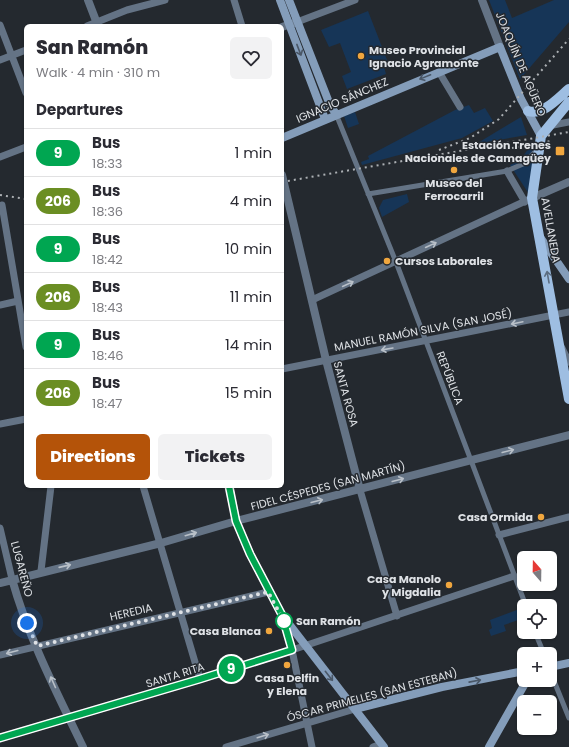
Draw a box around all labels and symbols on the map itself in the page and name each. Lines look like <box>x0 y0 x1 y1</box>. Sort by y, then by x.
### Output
street label: JOAQUÍN DE AGÜERO <box>492 9 550 119</box>
place label: Museo Provincial Ignacio Agramonte <box>369 42 479 71</box>
one-way arrow <box>295 43 303 55</box>
marker: Museo Provincial Ignacio Agramonte <box>356 51 366 61</box>
street label: IGNACIO SÁNCHEZ <box>294 73 390 127</box>
one-way arrow <box>420 74 432 82</box>
place label: Estación Trenes Nacionales de Camagüey <box>405 137 551 166</box>
marker: Estación Trenes Nacionales de Camagüey <box>554 145 566 157</box>
marker: Museo del Ferrocarril <box>449 165 459 175</box>
place label: Museo del Ferrocarril <box>424 175 484 204</box>
street label: AVELLANEDA <box>537 196 565 264</box>
one-way arrow <box>425 241 437 248</box>
place label: Cursos Laborales <box>395 253 493 269</box>
marker: Cursos Laborales <box>382 256 392 266</box>
one-way arrow <box>544 271 552 284</box>
one-way arrow <box>341 280 353 287</box>
street label: MANUEL RAMÓN SILVA (SAN JOSÉ) <box>333 305 513 355</box>
one-way arrow <box>511 320 524 328</box>
one-way arrow <box>381 345 394 353</box>
street label: REPÚBLICA <box>432 349 468 408</box>
street label: SANTA ROSA <box>330 360 363 429</box>
one-way arrow <box>502 446 515 454</box>
street label: FIDEL CÉSPEDES (SAN MARTÍN) <box>249 458 407 514</box>
one-way arrow <box>391 475 404 483</box>
one-way arrow <box>310 497 323 504</box>
place label: Casa Ormida <box>458 509 533 525</box>
marker: Casa Ormida <box>536 512 546 522</box>
one-way arrow <box>184 530 197 537</box>
street label: LUGAREÑO <box>7 539 37 599</box>
north arrow <box>517 551 557 591</box>
one-way arrow <box>58 561 71 569</box>
place label: Casa Manolo y Migdalia <box>367 571 441 600</box>
marker: Casa Manolo y Migdalia <box>444 580 454 590</box>
street label: HEREDIA <box>108 599 155 625</box>
marker: San Ramón <box>275 612 293 630</box>
your location <box>17 613 37 633</box>
place label: San Ramón <box>296 613 361 629</box>
place label: Casa Blanca <box>190 623 261 639</box>
marker: Casa Blanca <box>264 626 274 636</box>
one-way arrow <box>6 649 19 656</box>
line badge: 9 <box>218 656 244 682</box>
street label: SANTA RITA <box>144 658 207 692</box>
marker: Casa Delfin y Elena <box>282 660 292 670</box>
street label: ÓSCAR PRIMELLES (SAN ESTEBAN) <box>285 664 459 726</box>
place label: Casa Delfin y Elena <box>255 670 319 699</box>
one-way arrow <box>325 671 334 682</box>
one-way arrow <box>468 676 481 684</box>
one-way arrow <box>49 677 56 689</box>
one-way arrow <box>257 732 270 739</box>

